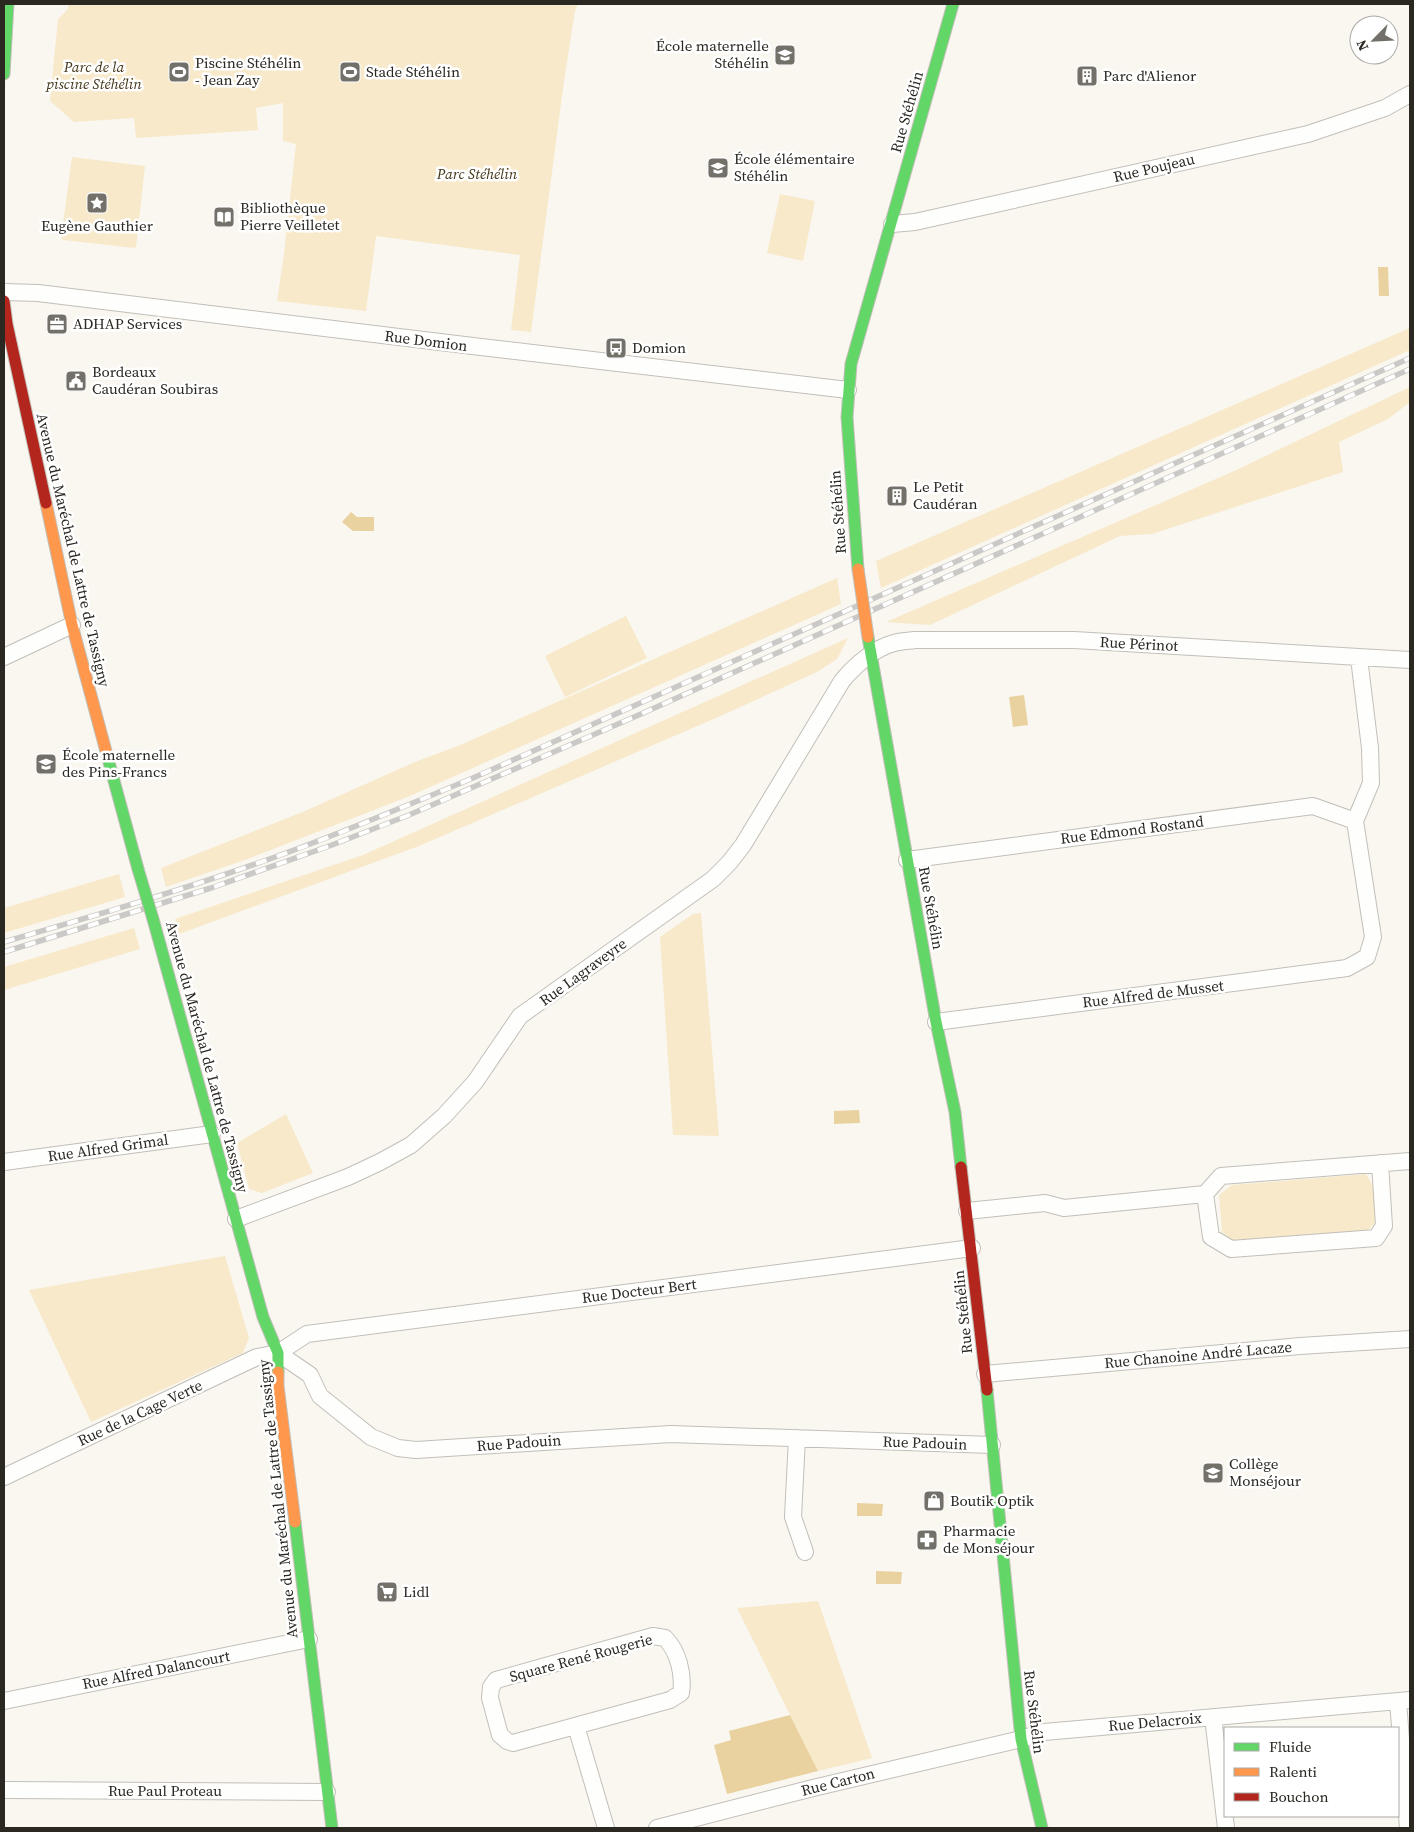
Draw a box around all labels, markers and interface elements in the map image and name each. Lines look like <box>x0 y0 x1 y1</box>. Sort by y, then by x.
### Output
north arrow <box>1349 15 1399 65</box>
place label: École maternelle Stéhélin <box>656 35 769 73</box>
text: N <box>1351 37 1373 54</box>
school or university icon: École maternelle Stéhélin <box>773 43 797 67</box>
place label: Piscine Stéhélin - Jean Zay <box>195 52 301 90</box>
park label: Parc de la piscine Stéhélin <box>44 56 142 94</box>
sports icon: Piscine Stéhélin - Jean Zay <box>167 60 191 84</box>
sports icon: Stade Stéhélin <box>338 60 362 84</box>
place label: Stade Stéhélin <box>366 61 460 82</box>
building icon: Parc d'Alienor <box>1075 64 1099 88</box>
place label: Parc d'Alienor <box>1103 65 1197 86</box>
street label: Rue Stéhélin <box>885 69 928 155</box>
place label: École élémentaire Stéhélin <box>734 148 855 186</box>
street label: Rue Poujeau <box>1111 148 1197 187</box>
school or university icon: École élémentaire Stéhélin <box>706 156 730 180</box>
park label: Parc Stéhélin <box>436 163 518 184</box>
place icon: Eugène Gauthier <box>85 191 109 215</box>
place label: Bibliothèque Pierre Veilletet <box>240 197 340 235</box>
library icon: Bibliothèque Pierre Veilletet <box>212 205 236 229</box>
place label: Eugène Gauthier <box>41 215 154 236</box>
office icon: ADHAP Services <box>45 312 69 336</box>
place label: ADHAP Services <box>73 313 182 334</box>
street label: Rue Domion <box>383 325 469 356</box>
bus stop icon: Domion <box>604 336 628 360</box>
place label: Domion <box>632 337 686 358</box>
place label: Bordeaux Caudéran Soubiras <box>92 361 218 399</box>
public building icon: Bordeaux Caudéran Soubiras <box>64 369 88 393</box>
street label: Avenue du Maréchal de Lattre de Tassigny <box>32 411 115 689</box>
street label: Rue Stéhélin <box>824 470 851 555</box>
place label: Le Petit Caudéran <box>913 476 978 514</box>
building icon: Le Petit Caudéran <box>885 484 909 508</box>
street label: Rue Périnot <box>1099 631 1179 656</box>
place label: École maternelle des Pins-Francs <box>62 744 176 782</box>
school or university icon: École maternelle des Pins-Francs <box>34 752 58 776</box>
street label: Rue Edmond Rostand <box>1059 810 1205 849</box>
street label: Rue Stéhélin <box>914 865 949 951</box>
street label: Avenue du Maréchal de Lattre de Tassigny <box>161 919 254 1195</box>
street label: Rue Lagraveyre <box>535 933 631 1010</box>
street label: Rue Alfred de Musset <box>1081 974 1225 1013</box>
street label: Rue Alfred Grimal <box>46 1129 170 1166</box>
street label: Rue Stéhélin <box>948 1269 977 1355</box>
street label: Rue Docteur Bert <box>580 1273 698 1308</box>
street label: Rue Chanoine André Lacaze <box>1103 1336 1293 1373</box>
street label: Avenue du Maréchal de Lattre de Tassigny <box>252 1358 303 1639</box>
street label: Rue de la Cage Verte <box>74 1374 206 1451</box>
street label: Rue Padouin <box>476 1429 562 1456</box>
street label: Rue Padouin <box>882 1431 968 1454</box>
place label: Collège Monséjour <box>1229 1453 1302 1491</box>
school or university icon: Collège Monséjour <box>1201 1461 1225 1485</box>
shop icon: Boutik Optik <box>922 1489 946 1513</box>
place label: Boutik Optik <box>950 1490 1035 1511</box>
place label: Pharmacie de Monséjour <box>943 1520 1035 1558</box>
pharmacy icon: Pharmacie de Monséjour <box>915 1528 939 1552</box>
supermarket icon: Lidl <box>375 1580 399 1604</box>
place label: Lidl <box>403 1581 430 1602</box>
street label: Square René Rougerie <box>507 1628 655 1687</box>
street label: Rue Alfred Dalancourt <box>80 1645 232 1694</box>
street label: Rue Stéhélin <box>1019 1669 1050 1755</box>
street label: Rue Delacroix <box>1107 1707 1203 1736</box>
legend <box>1224 1727 1399 1817</box>
text: Fluide <box>1269 1736 1312 1757</box>
text: Ralenti <box>1269 1761 1317 1782</box>
street label: Rue Carton <box>799 1762 877 1801</box>
street label: Rue Paul Proteau <box>108 1780 222 1801</box>
text: Bouchon <box>1269 1786 1329 1807</box>

